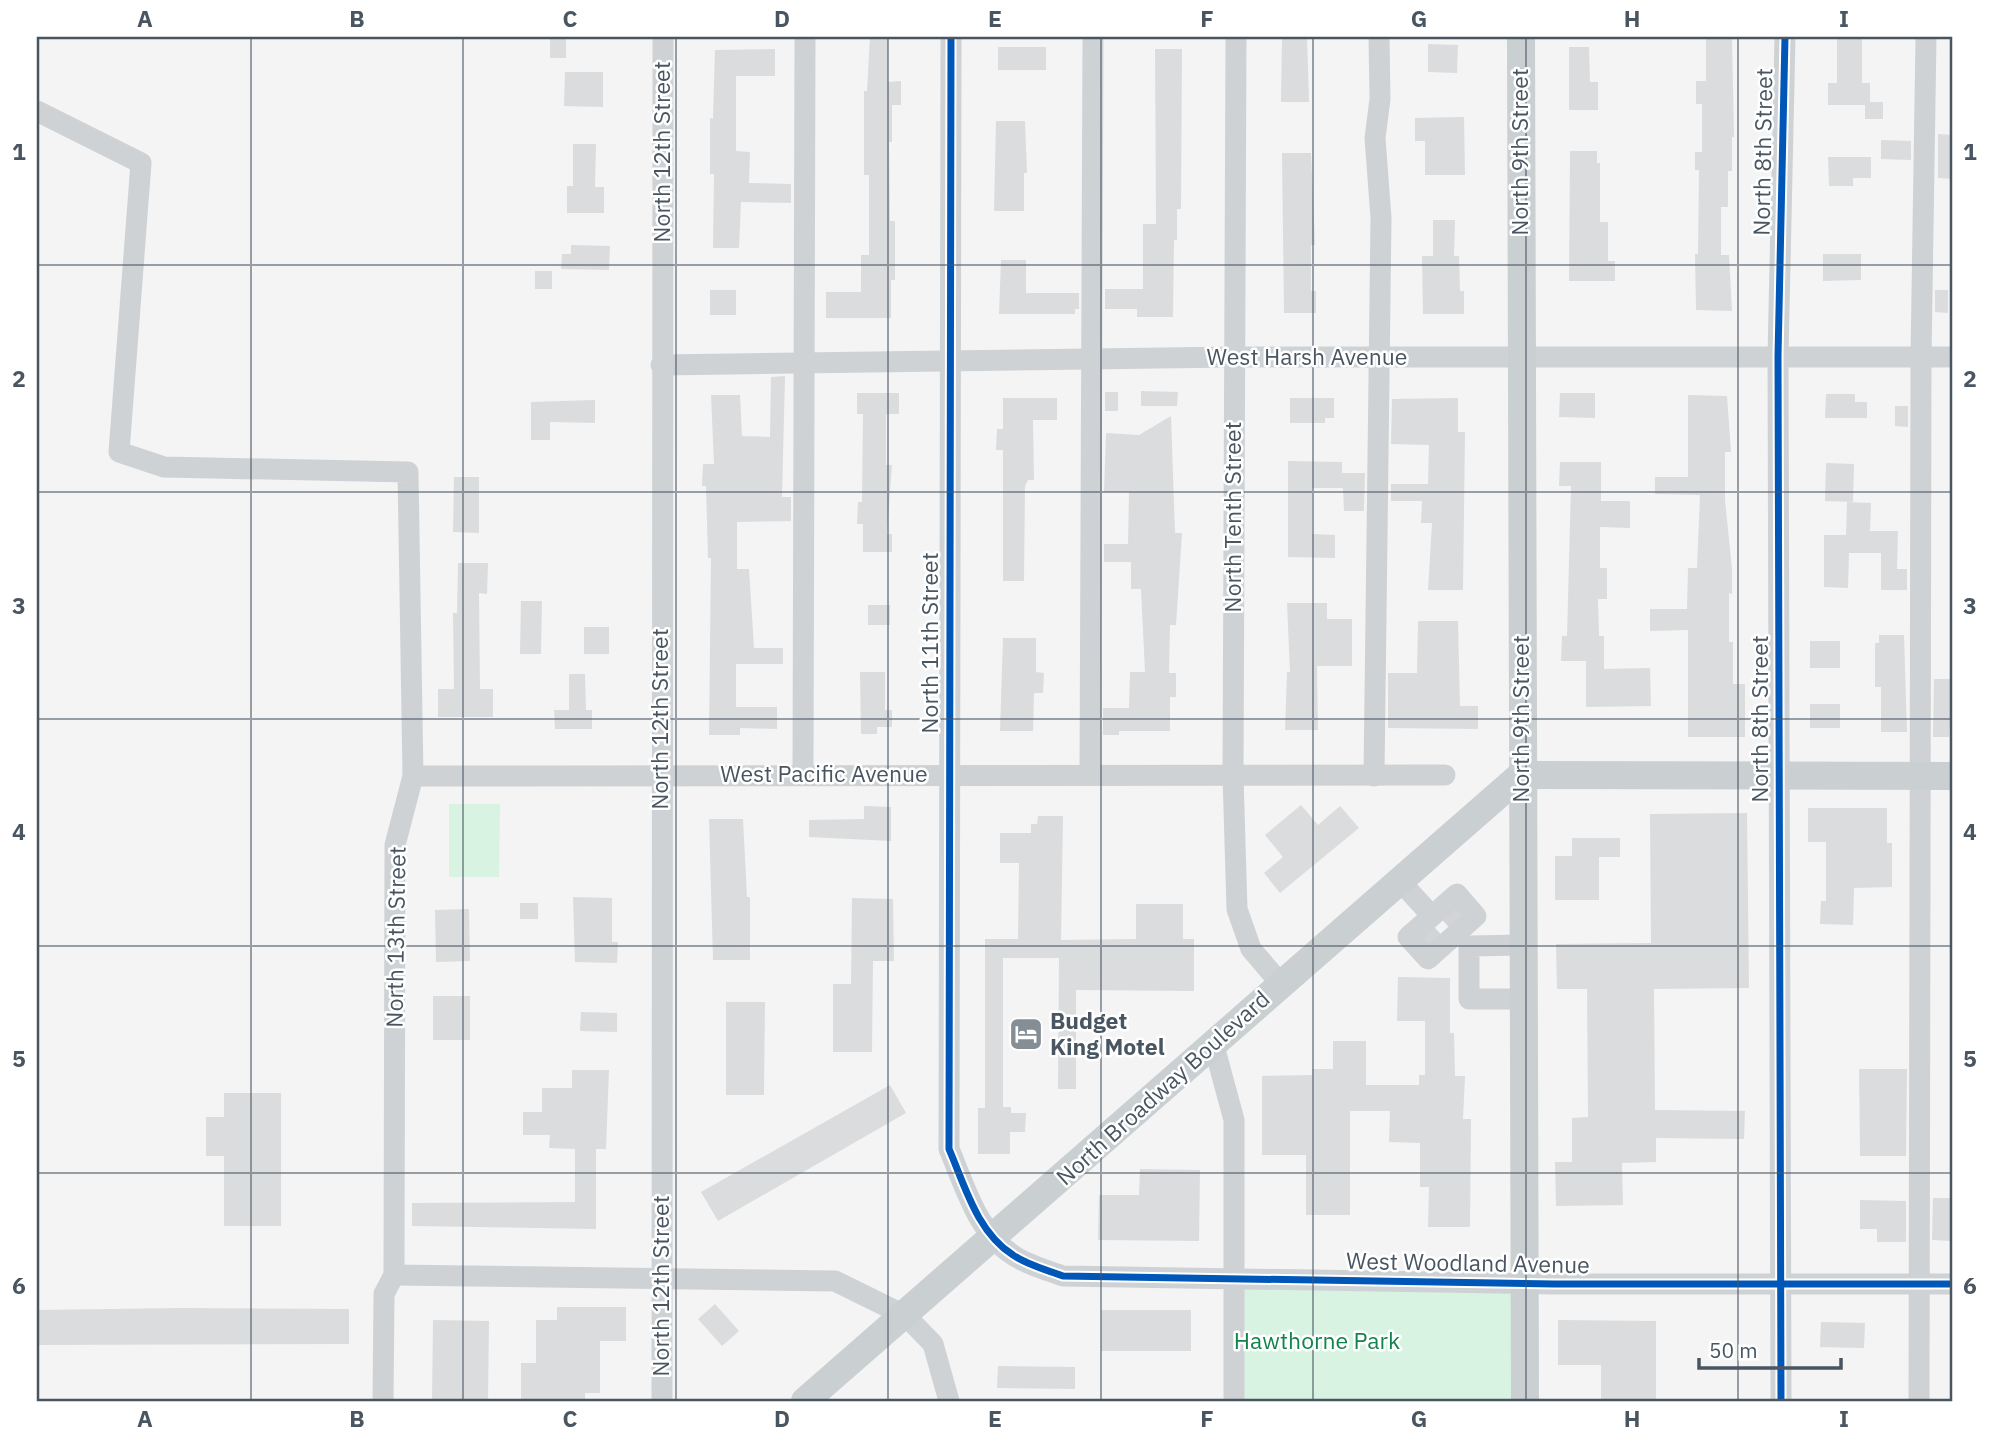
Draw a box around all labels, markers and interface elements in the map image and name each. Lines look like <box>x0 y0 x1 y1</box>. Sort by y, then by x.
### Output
text: A <box>137 3 153 33</box>
text: B <box>349 3 365 33</box>
text: C <box>563 3 578 33</box>
text: D <box>774 3 790 33</box>
text: E <box>988 3 1002 33</box>
text: F <box>1200 3 1214 33</box>
text: G <box>1411 3 1427 33</box>
text: H <box>1624 3 1640 33</box>
text: I <box>1839 3 1849 33</box>
street label: North 12th Street <box>646 61 676 243</box>
street label: North 9th Street <box>1504 68 1534 236</box>
street label: North 8th Street <box>1746 68 1778 236</box>
text: 1 <box>12 136 26 166</box>
text: 1 <box>1963 136 1977 166</box>
street label: West Harsh Avenue <box>1207 341 1407 371</box>
text: 2 <box>12 363 26 393</box>
text: 2 <box>1963 363 1977 393</box>
street label: North Tenth Street <box>1217 421 1247 613</box>
street label: North 11th Street <box>914 552 944 734</box>
text: 3 <box>12 590 26 620</box>
text: 3 <box>1963 590 1977 620</box>
street label: North 12th Street <box>644 628 674 810</box>
street label: North 9th Street <box>1505 635 1535 803</box>
street label: North 8th Street <box>1744 635 1774 803</box>
street label: West Pacific Avenue <box>720 758 928 788</box>
text: 4 <box>12 816 26 846</box>
text: 4 <box>1963 816 1977 846</box>
street label: North 13th Street <box>378 846 412 1028</box>
street label: North Broadway Boulevard <box>1049 983 1275 1191</box>
place label: Budget King Motel <box>1050 1005 1165 1061</box>
hotel icon: Budget King Motel <box>1007 1015 1045 1053</box>
text: 5 <box>12 1043 26 1073</box>
text: 5 <box>1963 1043 1977 1073</box>
street label: North 12th Street <box>645 1195 675 1377</box>
street label: West Woodland Avenue <box>1346 1245 1590 1279</box>
text: 6 <box>12 1270 26 1300</box>
text: 6 <box>1963 1270 1977 1300</box>
park label: Hawthorne Park <box>1234 1325 1400 1355</box>
scale bar <box>1699 1326 1840 1370</box>
text: 50 m <box>1709 1336 1758 1364</box>
text: A <box>137 1403 153 1433</box>
text: B <box>349 1403 365 1433</box>
text: C <box>563 1403 578 1433</box>
text: D <box>774 1403 790 1433</box>
text: E <box>988 1403 1002 1433</box>
text: F <box>1200 1403 1214 1433</box>
text: G <box>1411 1403 1427 1433</box>
text: H <box>1624 1403 1640 1433</box>
text: I <box>1839 1403 1849 1433</box>

